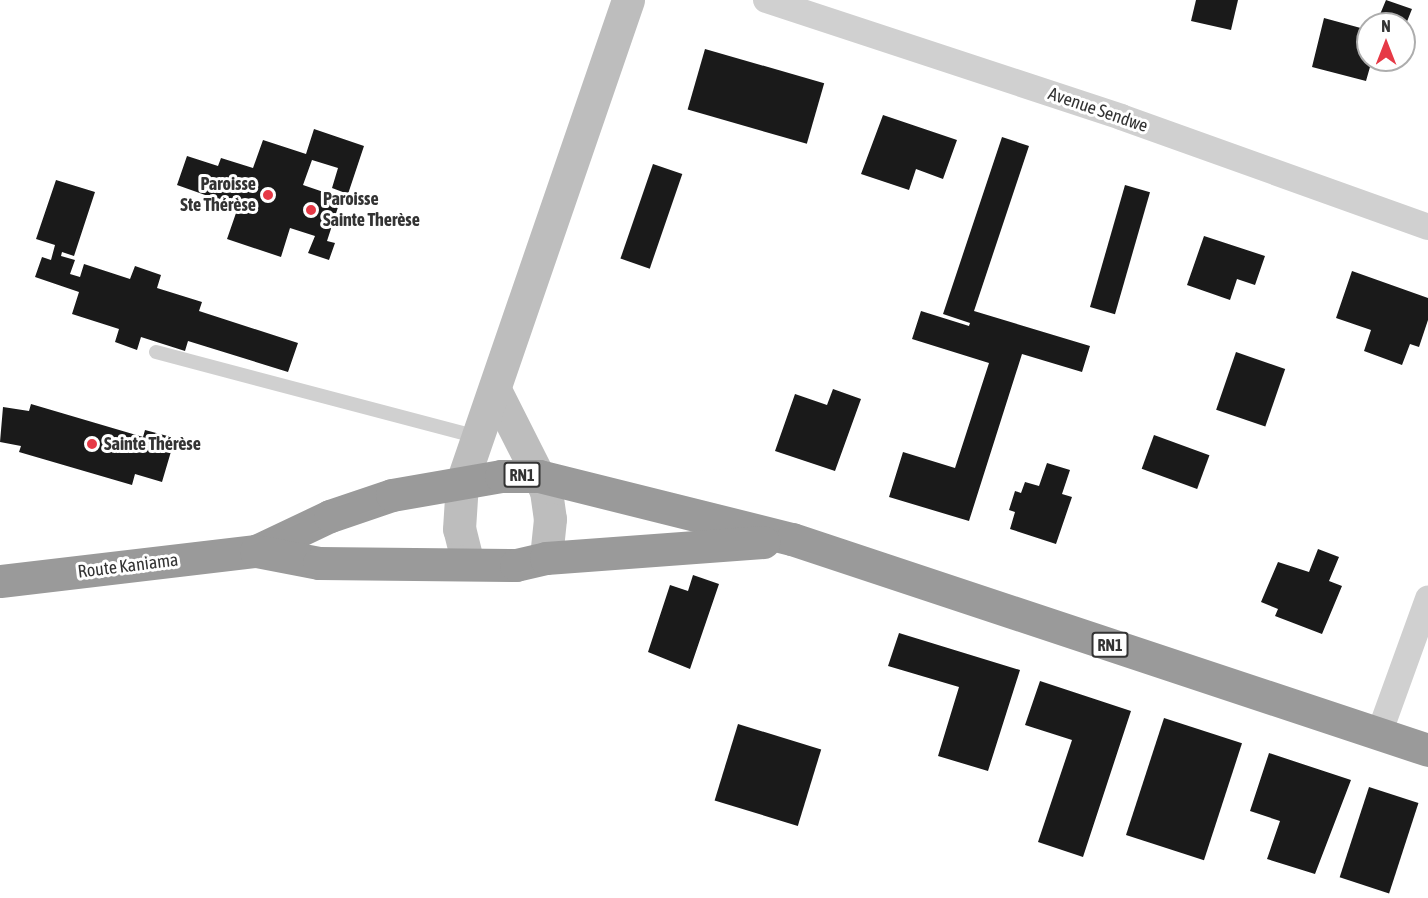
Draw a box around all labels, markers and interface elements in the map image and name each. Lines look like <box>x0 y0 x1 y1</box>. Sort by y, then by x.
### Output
north arrow <box>1356 12 1416 72</box>
text: N <box>1381 17 1391 35</box>
street label: Avenue Sendwe <box>1045 83 1151 137</box>
place label: Paroisse Ste Thérèse <box>180 174 256 216</box>
marker: Paroisse Ste Thérèse <box>261 188 275 202</box>
place label: Paroisse Sainte Therèse <box>323 189 420 232</box>
marker: Paroisse Sainte Therèse <box>304 203 318 217</box>
place label: Sainte Thérèse <box>104 433 201 455</box>
marker: Sainte Thérèse <box>85 437 99 451</box>
road number: RN1 <box>502 462 542 488</box>
street label: Route Kaniama <box>76 549 180 583</box>
road number: RN1 <box>1090 632 1130 658</box>

